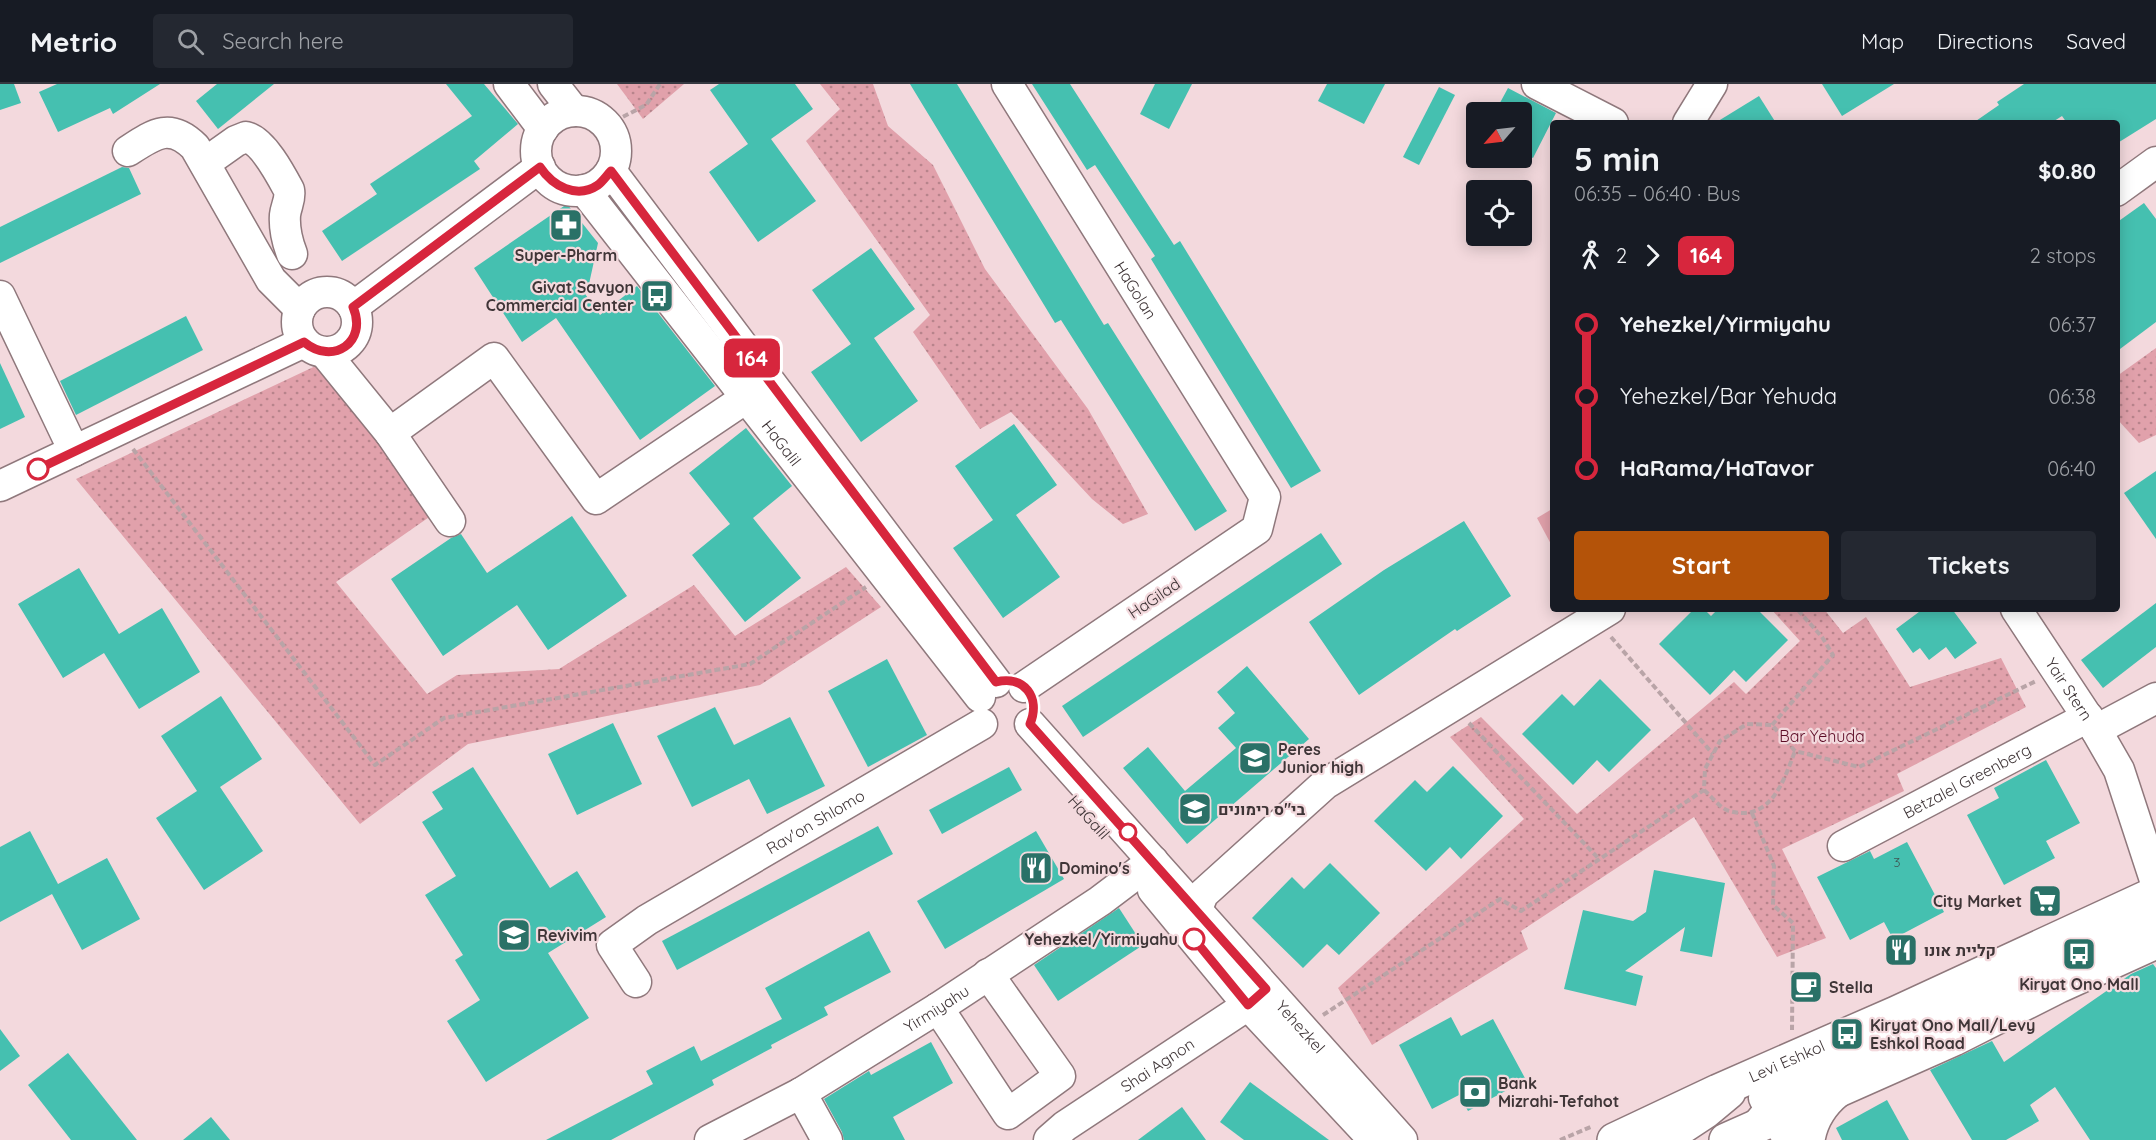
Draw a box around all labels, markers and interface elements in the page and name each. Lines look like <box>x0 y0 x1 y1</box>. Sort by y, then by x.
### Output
search box <box>153 14 573 68</box>
text: Metrio <box>30 24 117 59</box>
icon: search <box>174 25 207 58</box>
text: Search here <box>222 27 344 55</box>
text: Map <box>1861 28 1904 54</box>
text: Directions <box>1937 28 2033 54</box>
text: Saved <box>2066 28 2126 54</box>
north arrow <box>1466 102 1532 168</box>
map controls <box>1466 102 1532 246</box>
text: 5 min <box>1574 138 1660 179</box>
text: $0.80 <box>2038 157 2096 185</box>
button: locate <box>1466 180 1532 246</box>
text: 06:35 – 06:40 · Bus <box>1574 181 1740 206</box>
pharmacy icon: Super-Pharm <box>548 207 584 243</box>
icon: walk <box>1574 239 1607 272</box>
icon: forward <box>1636 239 1669 272</box>
text: 164 <box>1690 242 1722 268</box>
text: 2 <box>1616 243 1627 268</box>
text: 2 stops <box>2030 243 2096 268</box>
place label: Super-Pharm <box>515 245 617 265</box>
street label: HaGolan <box>1110 258 1161 323</box>
place label: Givat Savyon Commercial Center <box>486 277 634 315</box>
bus stop icon: Givat Savyon Commercial Center <box>639 278 675 314</box>
text: Yehezkel/Yirmiyahu <box>1620 310 1831 338</box>
text: 06:37 <box>2049 312 2096 337</box>
line badge: 164 <box>718 338 786 378</box>
text: 164 <box>736 345 768 371</box>
text: Yehezkel/Bar Yehuda <box>1620 382 1837 410</box>
text: 06:38 <box>2048 384 2096 409</box>
street label: HaGalil <box>757 416 806 470</box>
text: HaRama/HaTavor <box>1620 454 1814 482</box>
text: 06:40 <box>2047 456 2096 481</box>
unlabelled marker <box>27 458 49 480</box>
button: Start <box>1574 531 1829 600</box>
button: Tickets <box>1841 531 2096 600</box>
street label: HaGilad <box>1124 573 1184 623</box>
street label: Yair Stern <box>2041 654 2097 724</box>
park label: Bar Yehuda <box>1779 726 1865 746</box>
place label: Peres Junior high <box>1278 739 1364 777</box>
street label: Betzalel Greenberg <box>1899 739 2034 823</box>
school or university icon: Peres Junior high <box>1237 740 1273 776</box>
street label: Rav'on Shlomo <box>762 785 868 858</box>
street label: HaGalil <box>1064 791 1114 843</box>
school or university icon: בי"ס רימונים <box>1177 791 1213 827</box>
place label: בי"ס רימונים <box>1218 799 1305 819</box>
unlabelled marker <box>1119 823 1137 841</box>
restaurant icon: Domino's <box>1018 850 1054 886</box>
house number: 3 <box>1893 853 1901 871</box>
place label: Domino's <box>1059 858 1130 878</box>
supermarket icon: City Market <box>2027 883 2063 919</box>
place label: City Market <box>1933 891 2022 911</box>
school or university icon: Revivim <box>496 917 532 953</box>
place label: Revivim <box>537 925 598 945</box>
marker: Yehezkel/Yirmiyahu <box>1183 928 1205 950</box>
place label: Yehezkel/Yirmiyahu <box>1025 929 1178 949</box>
restaurant icon: קליית אונו <box>1883 932 1919 968</box>
bus stop icon: Kiryat Ono Mall <box>2061 936 2097 972</box>
place label: קליית אונו <box>1924 940 1996 960</box>
cafe icon: Stella <box>1788 969 1824 1005</box>
place label: Kiryat Ono Mall <box>2019 974 2139 994</box>
place label: Stella <box>1829 977 1873 997</box>
street label: Yirmiyahu <box>900 980 973 1037</box>
street label: Yehezkel <box>1272 996 1329 1057</box>
place label: Kiryat Ono Mall/Levy Eshkol Road <box>1870 1015 2035 1053</box>
bus stop icon: Kiryat Ono Mall/Levy Eshkol Road <box>1829 1016 1865 1052</box>
street label: Shai Agnon <box>1117 1033 1198 1096</box>
street label: Levi Eshkol <box>1746 1035 1828 1086</box>
place label: Bank Mizrahi-Tefahot <box>1498 1073 1619 1111</box>
bank icon: Bank Mizrahi-Tefahot <box>1457 1074 1493 1110</box>

